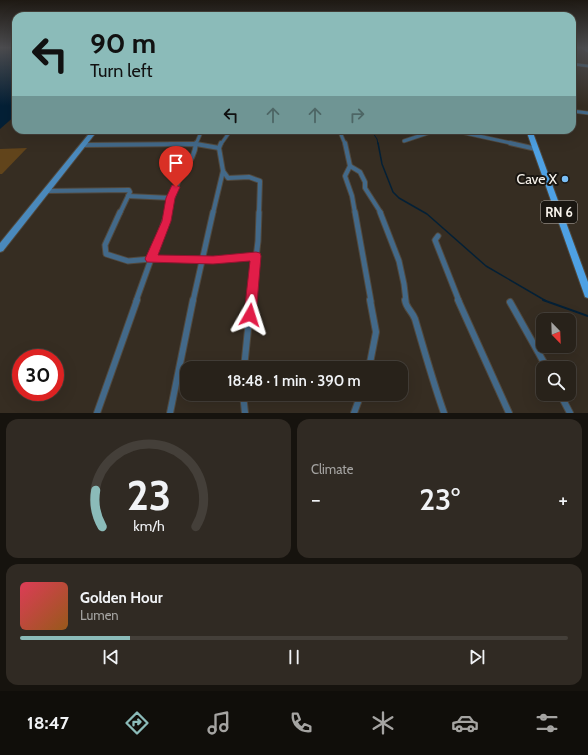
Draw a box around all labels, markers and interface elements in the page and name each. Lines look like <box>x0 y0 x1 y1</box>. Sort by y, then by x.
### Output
text: 90 m <box>90 26 156 60</box>
icon: left <box>24 28 76 80</box>
text: Turn left <box>90 60 153 82</box>
icon: left <box>220 104 242 126</box>
icon: ahead <box>262 104 284 126</box>
icon: ahead <box>304 104 326 126</box>
icon: right <box>346 104 368 126</box>
pin <box>159 146 193 187</box>
icon: arrive <box>165 152 187 174</box>
place label: Cave X <box>517 170 558 188</box>
marker: Cave X <box>560 174 570 184</box>
road number: RN 6 <box>541 201 577 223</box>
position arrow <box>229 294 271 336</box>
north arrow <box>536 313 576 353</box>
map controls <box>536 313 576 401</box>
speed limit sign: 30 <box>12 349 64 401</box>
button: search <box>536 361 576 401</box>
text: 18:48 · 1 min · 390 m <box>227 372 361 390</box>
text: Climate <box>311 461 353 477</box>
text: 23 <box>126 469 171 519</box>
text: 23° <box>419 481 460 518</box>
text: − <box>311 486 321 513</box>
text: + <box>558 486 568 513</box>
text: km/h <box>133 516 164 534</box>
text: Golden Hour <box>80 589 163 607</box>
text: Lumen <box>80 607 119 623</box>
icon: previous <box>100 646 122 668</box>
icon: pause <box>283 646 305 668</box>
icon: next <box>466 646 488 668</box>
icon: directions <box>123 709 151 737</box>
icon: music <box>205 709 233 737</box>
icon: phone <box>287 709 315 737</box>
icon: climate <box>369 709 397 737</box>
icon: car <box>451 709 479 737</box>
icon: filters <box>533 709 561 737</box>
text: 18:47 <box>27 712 69 734</box>

